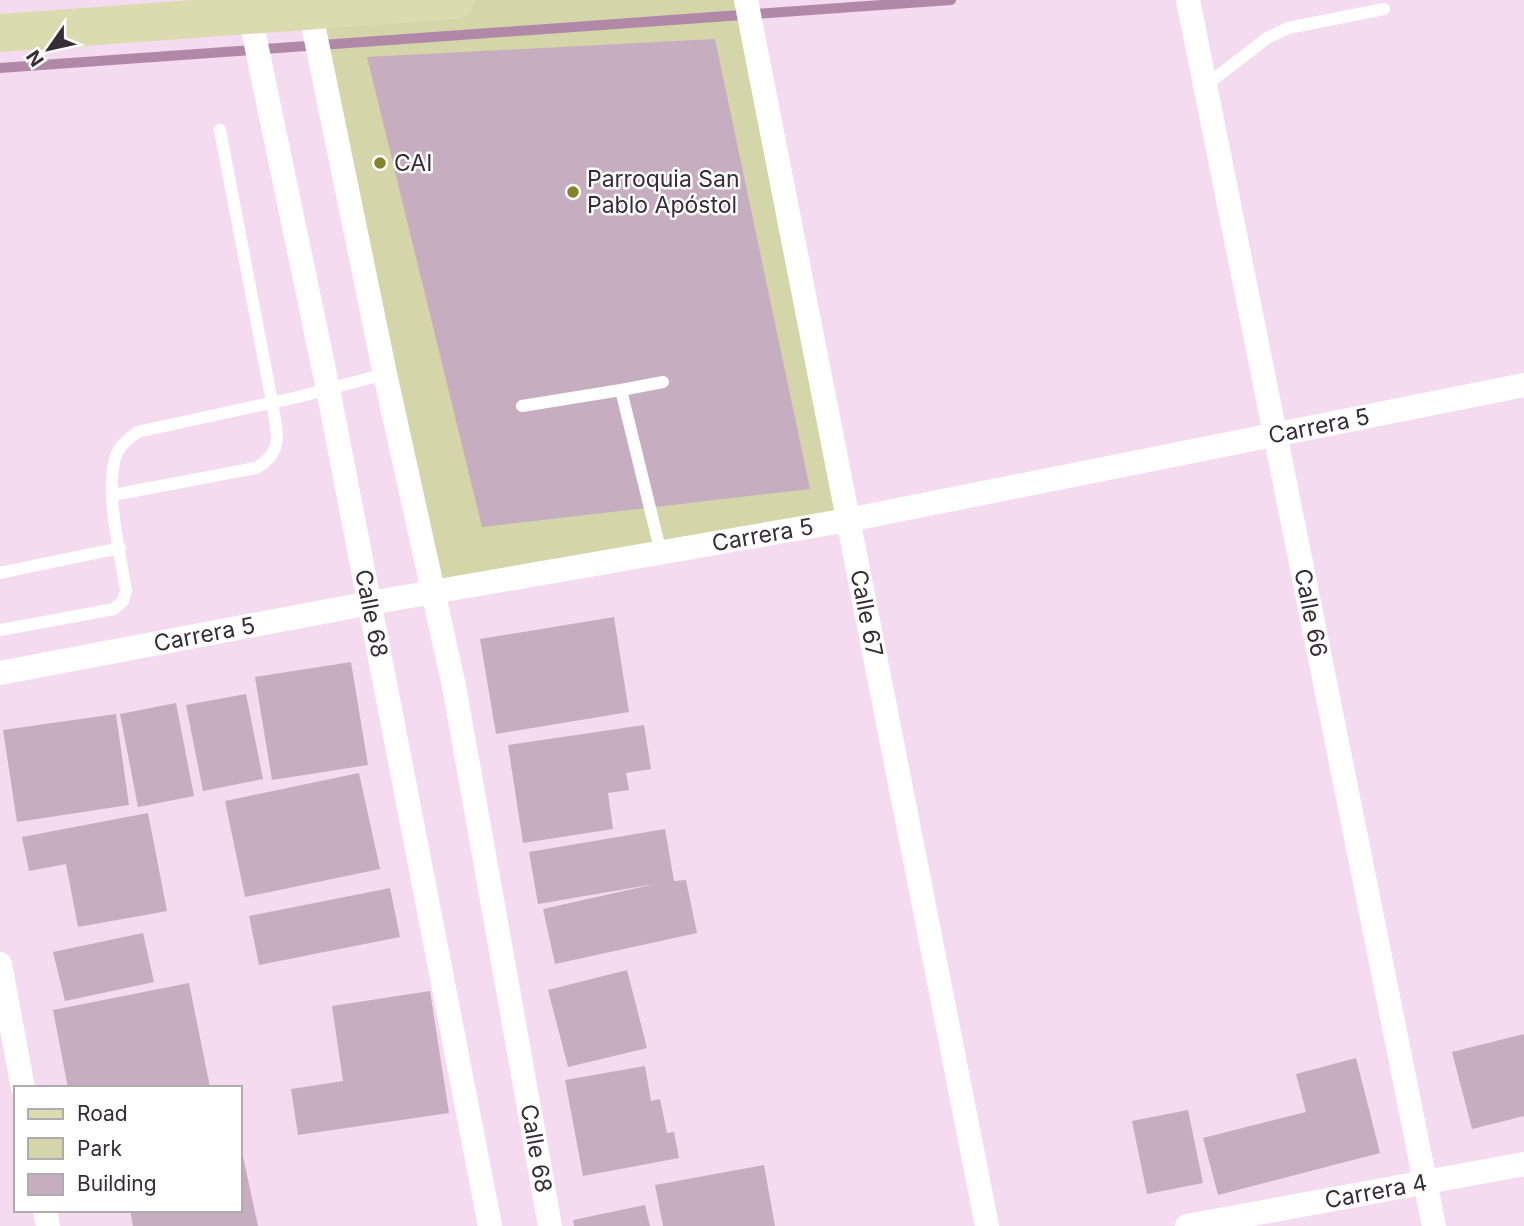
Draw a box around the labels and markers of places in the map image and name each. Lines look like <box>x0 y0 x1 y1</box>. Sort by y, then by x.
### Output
place label: CAI <box>394 149 432 177</box>
marker: CAI <box>372 155 388 171</box>
place label: Parroquia San Pablo Apóstol <box>587 165 740 219</box>
marker: Parroquia San Pablo Apóstol <box>565 184 581 200</box>

